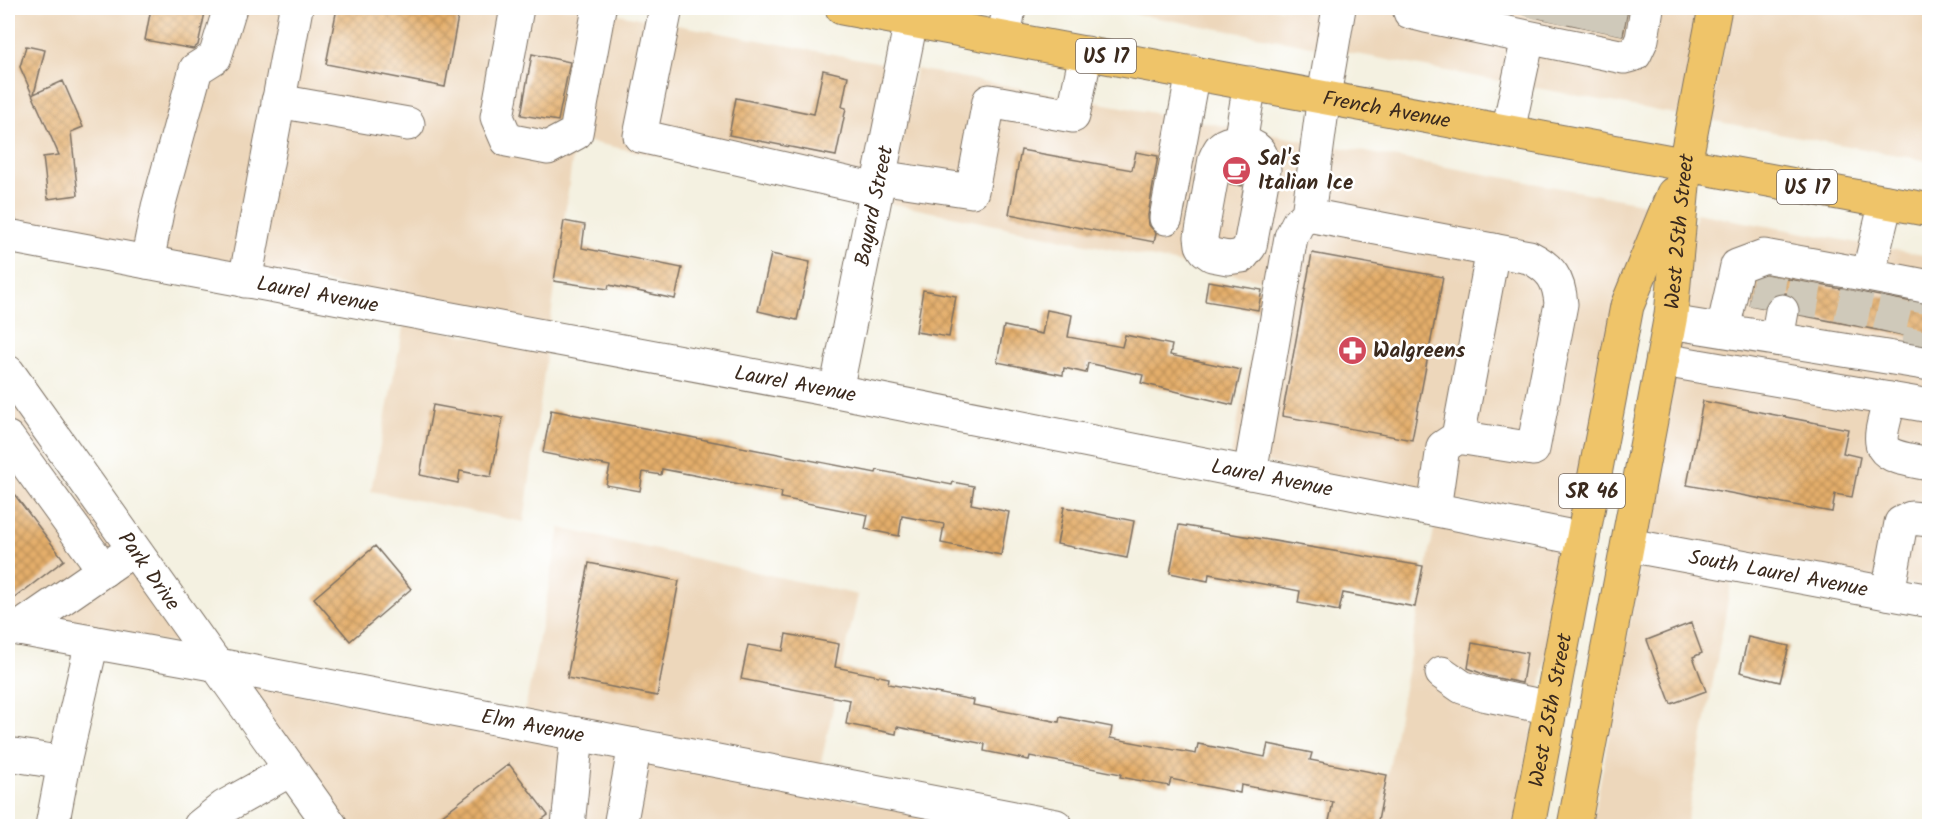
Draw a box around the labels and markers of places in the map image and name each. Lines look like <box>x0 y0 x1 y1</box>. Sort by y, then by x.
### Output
place label: Sal's Italian Ice <box>1258 143 1353 200</box>
cafe icon: Sal's Italian Ice <box>1221 154 1253 186</box>
pharmacy icon: Walgreens <box>1336 334 1368 366</box>
place label: Walgreens <box>1373 335 1466 368</box>

